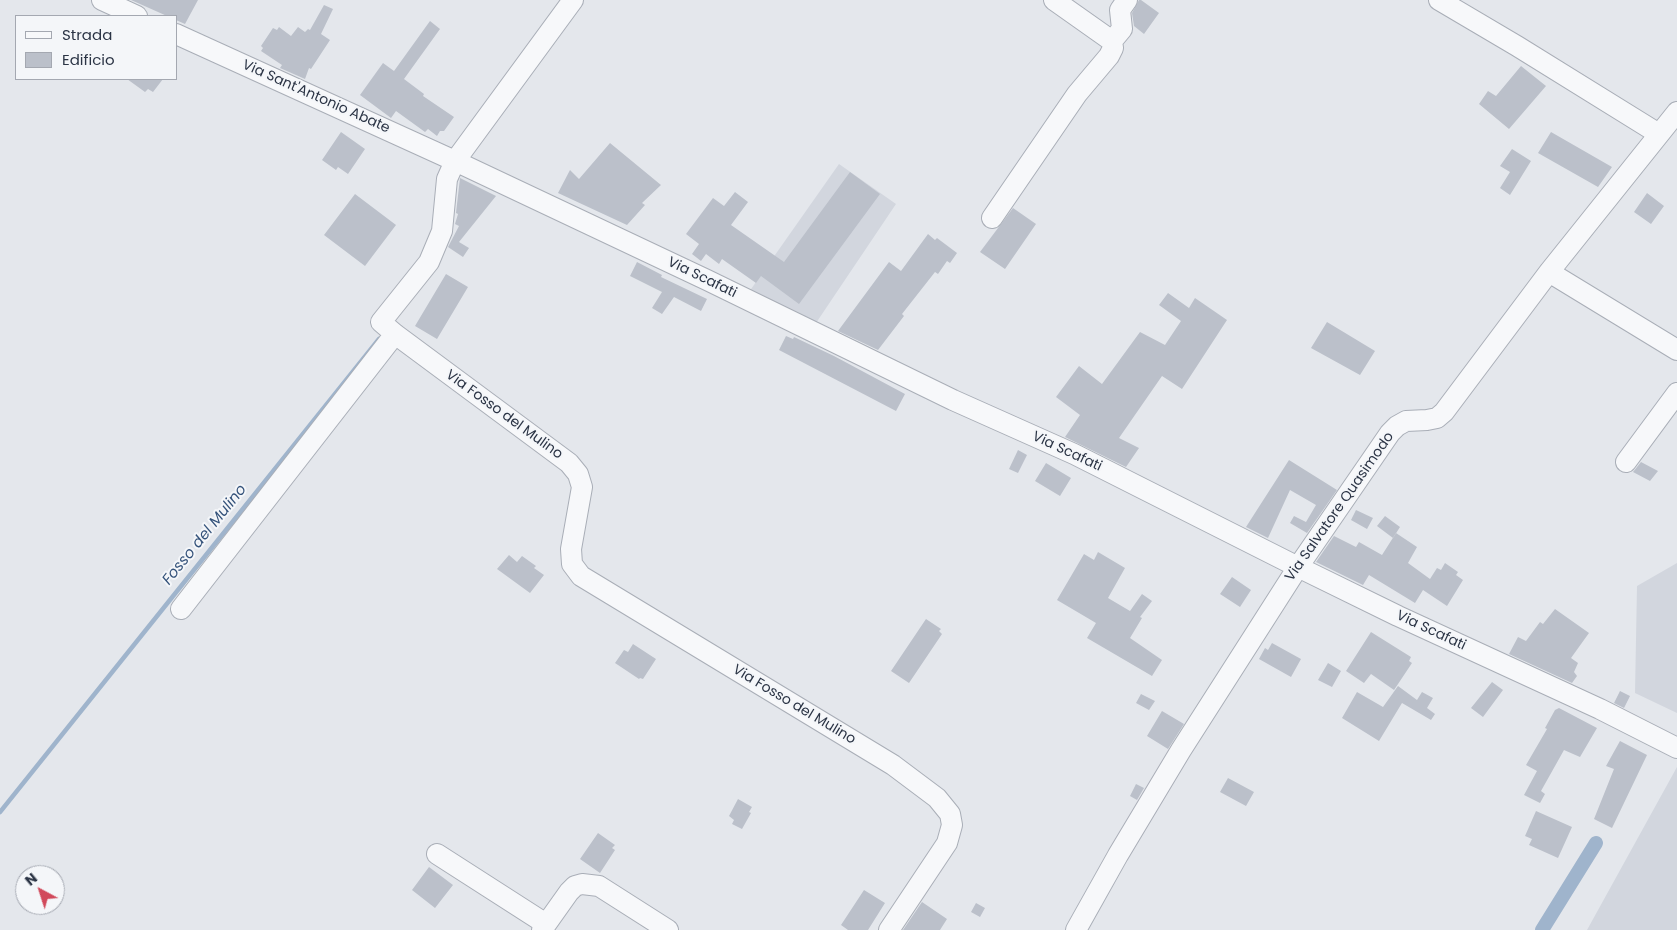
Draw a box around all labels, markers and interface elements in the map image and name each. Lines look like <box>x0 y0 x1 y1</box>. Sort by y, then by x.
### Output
legend <box>15 15 178 80</box>
text: Strada <box>62 24 112 45</box>
text: Edificio <box>62 49 115 70</box>
street label: Via Sant'Antonio Abate <box>240 57 392 137</box>
street label: Via Scafati <box>665 254 739 302</box>
street label: Via Fosso del Mulino <box>442 367 566 463</box>
street label: Via Scafati <box>1030 429 1104 475</box>
street label: Via Salvatore Quasimodo <box>1282 429 1398 585</box>
water label: Fosso del Mulino <box>159 481 251 589</box>
street label: Via Scafati <box>1394 608 1468 654</box>
street label: Via Fosso del Mulino <box>729 662 859 748</box>
north arrow <box>15 865 65 915</box>
text: N <box>21 868 41 890</box>

